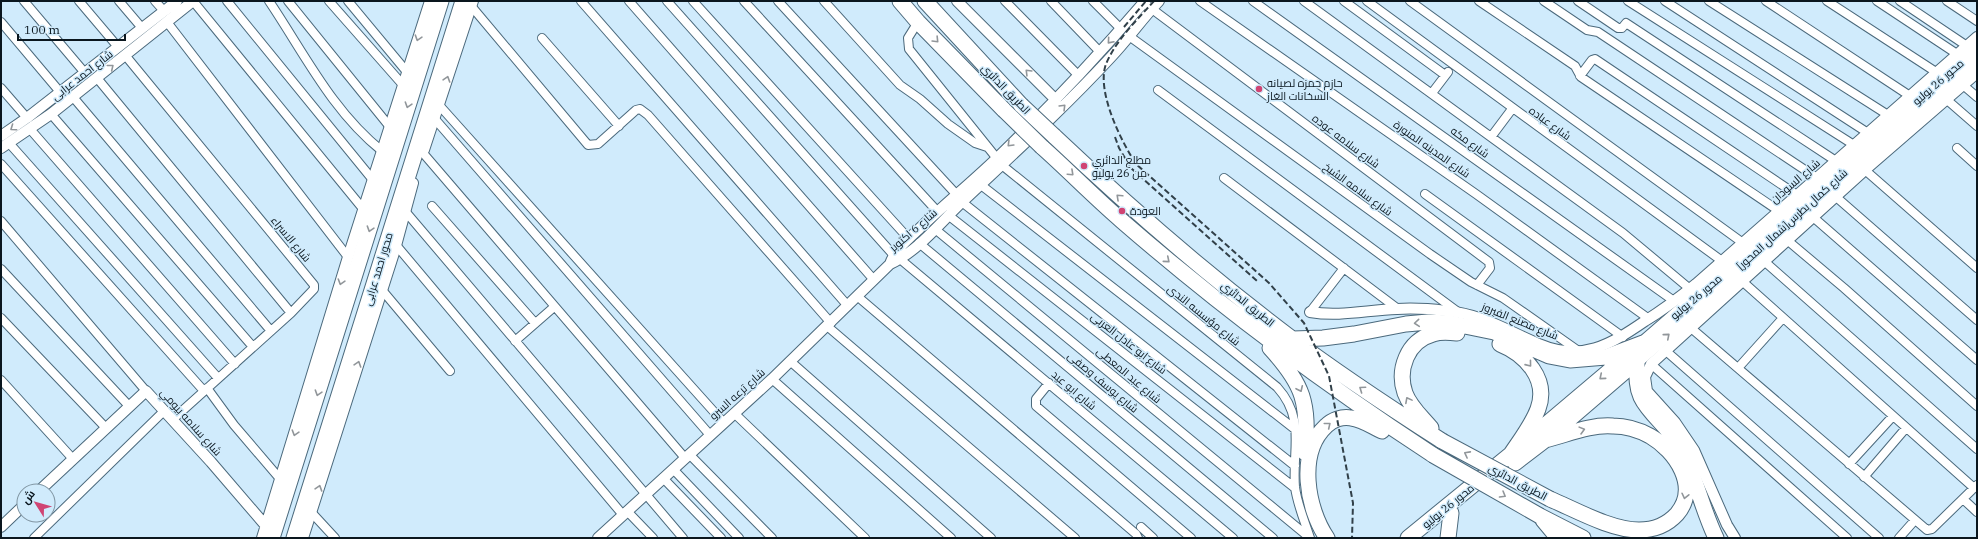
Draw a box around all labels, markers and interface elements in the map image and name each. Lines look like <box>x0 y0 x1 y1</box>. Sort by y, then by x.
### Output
scale bar <box>18 16 125 42</box>
text: 100 m <box>24 22 60 37</box>
one-way arrow <box>414 35 423 42</box>
one-way arrow <box>931 35 939 43</box>
one-way arrow <box>1108 36 1115 44</box>
street label: شارع احمد عرابى <box>48 47 116 104</box>
street label: محور 26 يوليو <box>1910 56 1966 108</box>
street label: الطريق الدائري <box>977 61 1033 119</box>
one-way arrow <box>106 64 114 71</box>
one-way arrow <box>1025 69 1033 77</box>
one-way arrow <box>443 76 451 83</box>
place label: حازم حمزه لصيانه السخانات الغاز <box>1266 76 1343 103</box>
marker: حازم حمزه لصيانه السخانات الغاز <box>1254 84 1264 94</box>
one-way arrow <box>404 101 413 108</box>
street label: شارع عباده <box>1526 103 1574 144</box>
one-way arrow <box>1059 104 1066 112</box>
street label: شارع سلامه عوده <box>1309 111 1383 172</box>
street label: شارع المدينه المنورة <box>1390 117 1473 182</box>
one-way arrow <box>10 123 17 131</box>
street label: شارع مكه <box>1447 123 1492 162</box>
one-way arrow <box>1007 140 1015 147</box>
place label: مطلع الدائري من 26 يوليو <box>1092 153 1151 180</box>
street label: شارع السودان <box>1767 156 1823 207</box>
street label: شارع سلامه الشيخ <box>1320 159 1395 220</box>
marker: مطلع الدائري من 26 يوليو <box>1079 161 1089 171</box>
street label: شارع كمال بطرس[شمال المحور] <box>1734 166 1851 273</box>
one-way arrow <box>1066 168 1073 175</box>
one-way arrow <box>1116 195 1124 202</box>
place label: العودة <box>1130 204 1161 218</box>
street label: شارع 6 اكتوبر <box>886 205 940 256</box>
marker: العودة <box>1117 206 1127 216</box>
street label: شارع الاسراء <box>267 213 314 265</box>
one-way arrow <box>366 226 375 233</box>
street label: محور احمد عرابى <box>360 231 396 307</box>
one-way arrow <box>1163 255 1170 262</box>
street label: محور 26 يوليو <box>1667 271 1725 323</box>
one-way arrow <box>337 278 346 285</box>
street label: الطريق الدائري <box>1217 278 1278 331</box>
street label: شارع مؤسسه الندى <box>1164 281 1243 349</box>
street label: شارع مصنع الفيروز <box>1478 299 1560 344</box>
street label: شارع ابو عادل العربى <box>1088 309 1170 378</box>
one-way arrow <box>1414 318 1420 327</box>
one-way arrow <box>1662 333 1670 341</box>
street label: شارع عبد المعطى <box>1093 344 1164 407</box>
street label: شارع يوسف وصفى <box>1064 348 1141 416</box>
one-way arrow <box>353 360 362 367</box>
one-way arrow <box>1524 360 1531 367</box>
street label: شارع ترعه السرو <box>706 365 768 423</box>
street label: شارع ابو عيد <box>1048 367 1099 414</box>
one-way arrow <box>1600 372 1607 379</box>
one-way arrow <box>1295 385 1303 392</box>
street label: شارع سلامه بيومي <box>156 386 225 460</box>
one-way arrow <box>1359 386 1366 394</box>
one-way arrow <box>314 390 323 397</box>
one-way arrow <box>1406 397 1413 404</box>
one-way arrow <box>1323 423 1330 430</box>
one-way arrow <box>1579 426 1586 435</box>
one-way arrow <box>291 430 300 437</box>
one-way arrow <box>1464 452 1471 459</box>
street label: الطريق الدائري <box>1485 461 1550 505</box>
street label: محور 26 يوليو <box>1419 481 1477 531</box>
north arrow <box>16 483 56 523</box>
one-way arrow <box>314 484 323 491</box>
text: ش <box>18 487 38 507</box>
one-way arrow <box>1499 491 1506 498</box>
one-way arrow <box>1681 493 1689 499</box>

